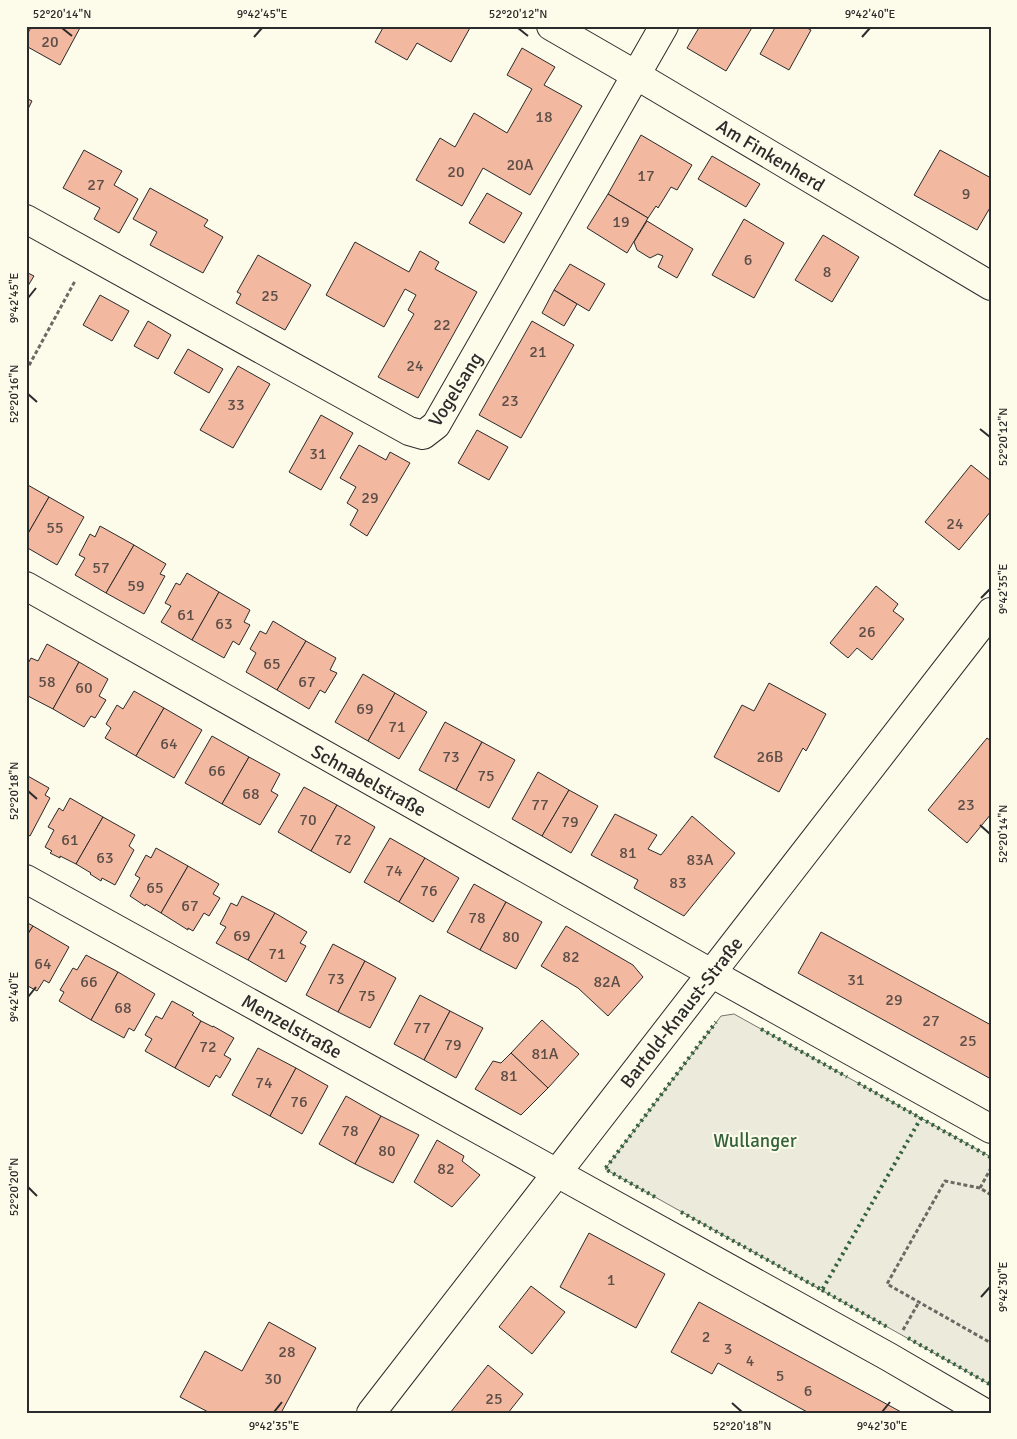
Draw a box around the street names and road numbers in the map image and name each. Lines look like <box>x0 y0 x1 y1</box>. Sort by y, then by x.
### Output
street label: Am Finkenherd <box>712 114 829 198</box>
street label: Vogelsang <box>424 348 488 431</box>
street label: Schnabelstraße <box>307 739 430 822</box>
street label: Bartold-Knaust-Straße <box>615 932 748 1093</box>
street label: Menzelstraße <box>237 989 346 1064</box>

